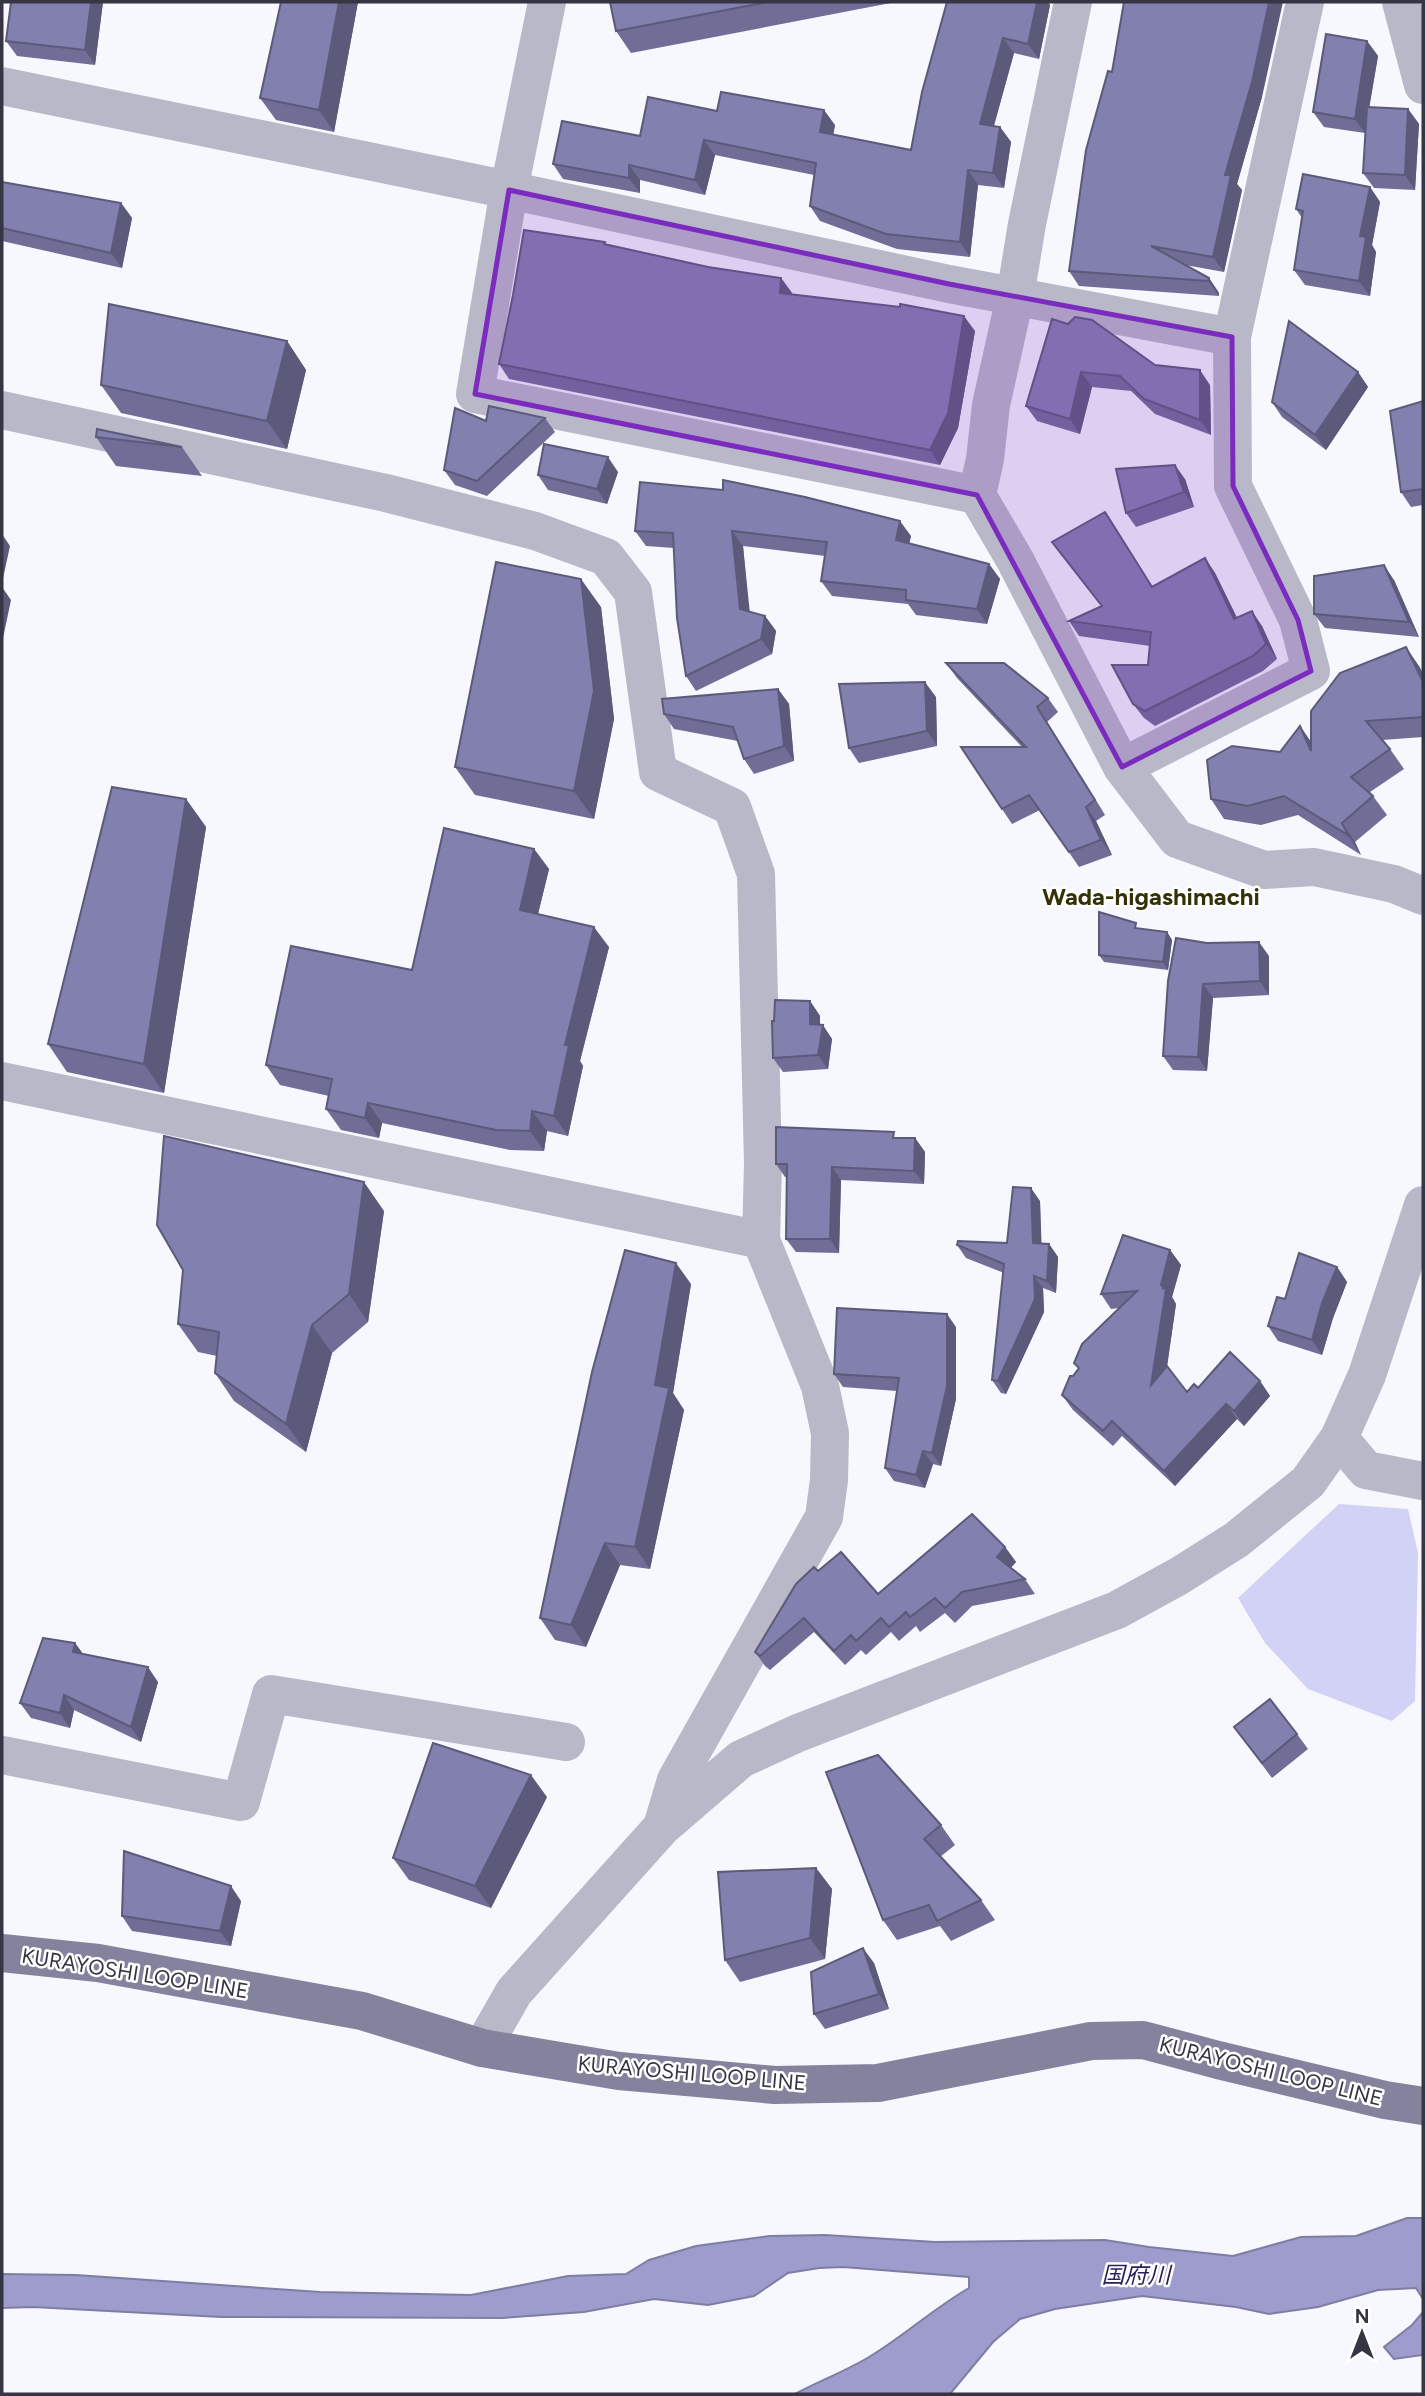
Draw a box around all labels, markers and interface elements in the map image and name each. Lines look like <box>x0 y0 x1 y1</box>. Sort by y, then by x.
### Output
district label: Wada-higashimachi <box>1042 882 1260 911</box>
street label: KURAYOSHI LOOP LINE <box>20 1943 250 2003</box>
street label: KURAYOSHI LOOP LINE <box>1157 2031 1385 2111</box>
street label: KURAYOSHI LOOP LINE <box>577 2051 807 2095</box>
water label: 国府川 <box>1102 2261 1174 2289</box>
north arrow <box>1327 2298 1397 2368</box>
text: N <box>1355 2305 1369 2328</box>

